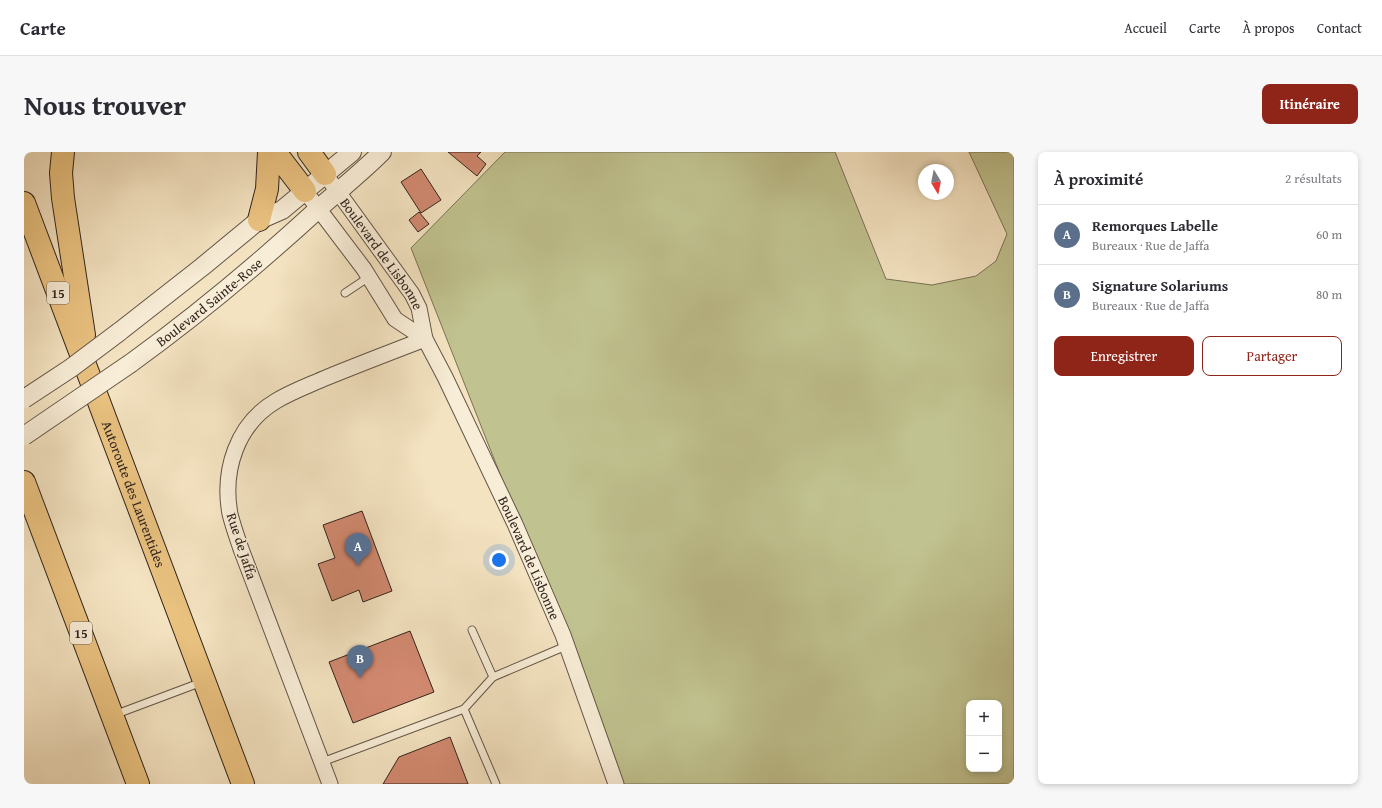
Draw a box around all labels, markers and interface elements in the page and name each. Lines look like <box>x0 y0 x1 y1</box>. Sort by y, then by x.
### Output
text: Carte <box>20 14 66 42</box>
text: Accueil <box>1124 18 1167 38</box>
text: Carte <box>1189 18 1221 38</box>
text: À propos <box>1243 18 1295 38</box>
text: Contact <box>1317 18 1362 38</box>
text: Nous trouver <box>24 84 186 125</box>
button: Itinéraire <box>1262 84 1358 124</box>
north arrow <box>918 164 954 200</box>
text: À proximité <box>1054 166 1143 191</box>
text: 2 résultats <box>1285 169 1342 188</box>
street label: Boulevard de Lisbonne <box>335 194 428 313</box>
text: Remorques Labelle <box>1092 215 1218 236</box>
text: A <box>1063 225 1071 244</box>
text: 60 m <box>1316 225 1342 244</box>
text: Bureaux · Rue de Jaffa <box>1092 236 1209 255</box>
street label: Boulevard Sainte-Rose <box>152 253 267 351</box>
text: Signature Solariums <box>1092 275 1228 296</box>
road number: 15 <box>47 282 69 304</box>
text: B <box>1063 285 1071 304</box>
text: 80 m <box>1316 285 1342 304</box>
text: Bureaux · Rue de Jaffa <box>1092 296 1209 315</box>
button: Enregistrer <box>1054 336 1194 376</box>
button: Partager <box>1202 336 1342 376</box>
street label: Autoroute des Laurentides <box>97 418 170 570</box>
street label: Boulevard de Lisbonne <box>493 493 565 623</box>
street label: Rue de Jaffa <box>222 510 262 582</box>
pin: A <box>345 533 371 566</box>
your location <box>489 550 509 570</box>
road number: 15 <box>70 622 92 644</box>
pin: B <box>347 645 373 678</box>
map controls <box>966 700 1002 772</box>
button: + <box>966 700 1002 736</box>
button: − <box>966 736 1002 772</box>

